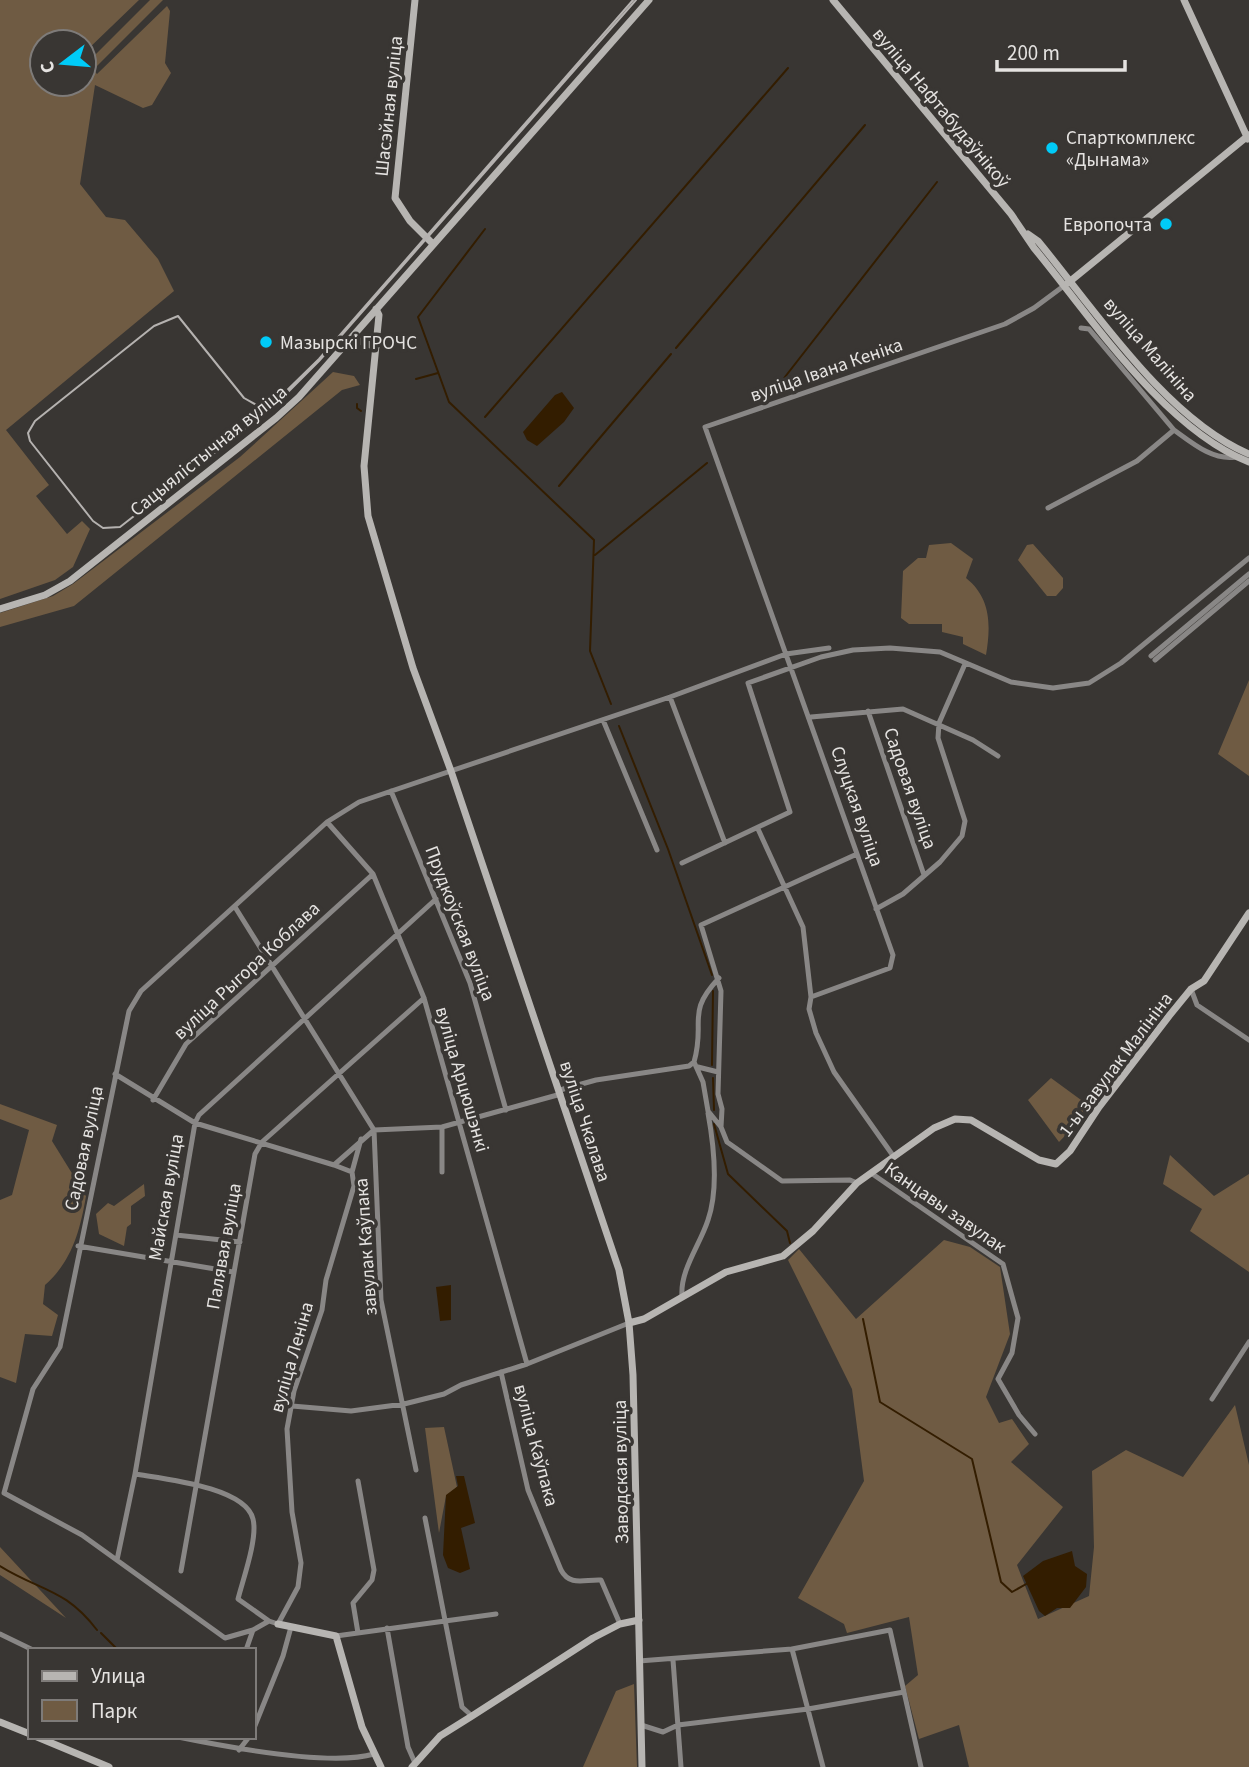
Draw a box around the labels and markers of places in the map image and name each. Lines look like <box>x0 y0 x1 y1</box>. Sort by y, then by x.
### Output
place label: Спарткомплекс «Дынама» <box>1066 125 1195 174</box>
marker: Спарткомплекс «Дынама» <box>1044 140 1060 156</box>
place label: Европочта <box>1063 212 1152 239</box>
marker: Европочта <box>1158 216 1174 232</box>
place label: Мазырскі ГРОЧС <box>280 330 417 357</box>
marker: Мазырскі ГРОЧС <box>258 334 274 350</box>

